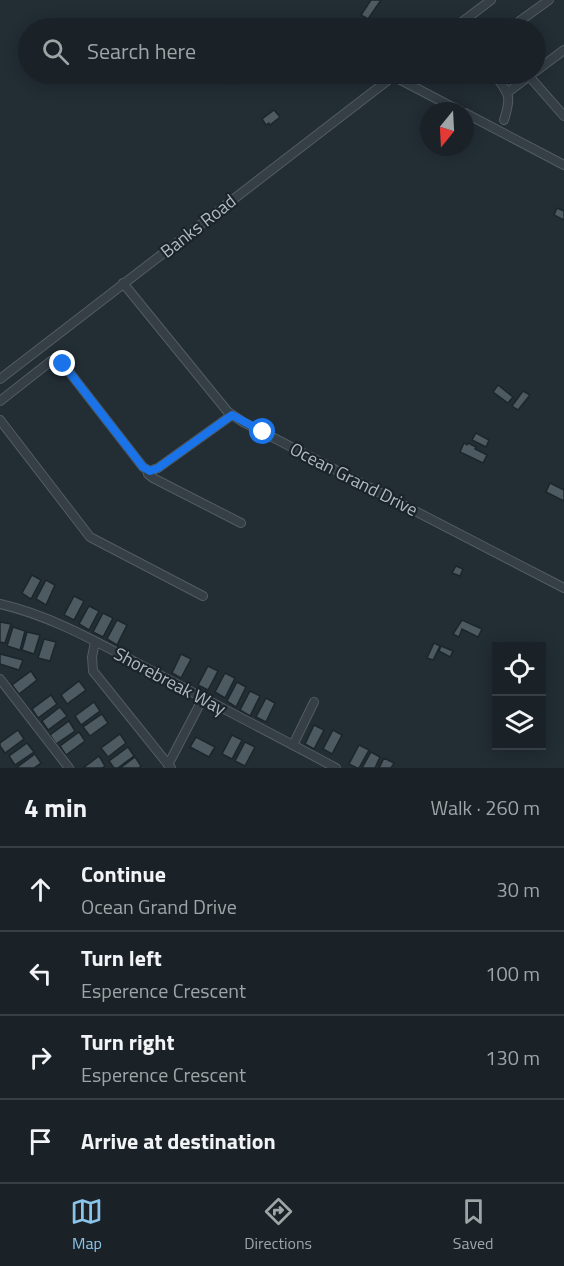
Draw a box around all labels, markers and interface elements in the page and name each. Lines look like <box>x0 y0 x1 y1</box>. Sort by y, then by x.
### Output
search box <box>18 18 546 84</box>
text: Search here <box>87 34 196 68</box>
icon: search <box>39 35 72 68</box>
north arrow <box>420 102 474 156</box>
street label: Banks Road <box>154 188 242 264</box>
route end <box>49 350 75 376</box>
route start <box>249 418 275 444</box>
street label: Ocean Grand Drive <box>285 435 423 523</box>
street label: Shorebreak Way <box>109 640 231 722</box>
map controls <box>492 642 546 750</box>
button: locate <box>492 642 546 696</box>
button: layers <box>492 696 546 750</box>
text: 4 min <box>24 788 87 827</box>
text: Walk · 260 m <box>431 792 540 823</box>
text: Continue <box>81 857 166 891</box>
icon: ahead <box>24 873 57 906</box>
text: 30 m <box>496 874 540 905</box>
text: Ocean Grand Drive <box>81 891 237 922</box>
text: Turn left <box>81 941 162 975</box>
icon: left <box>24 957 57 990</box>
text: 100 m <box>485 958 540 989</box>
text: Esperence Crescent <box>81 975 246 1006</box>
text: Turn right <box>81 1025 175 1059</box>
icon: right <box>24 1041 57 1074</box>
text: 130 m <box>485 1042 540 1073</box>
text: Esperence Crescent <box>81 1059 246 1090</box>
text: Arrive at destination <box>81 1124 276 1158</box>
icon: arrive <box>24 1125 57 1158</box>
tab: Map <box>70 1195 103 1255</box>
tab: Directions <box>244 1195 312 1255</box>
tab: Saved <box>453 1195 494 1255</box>

